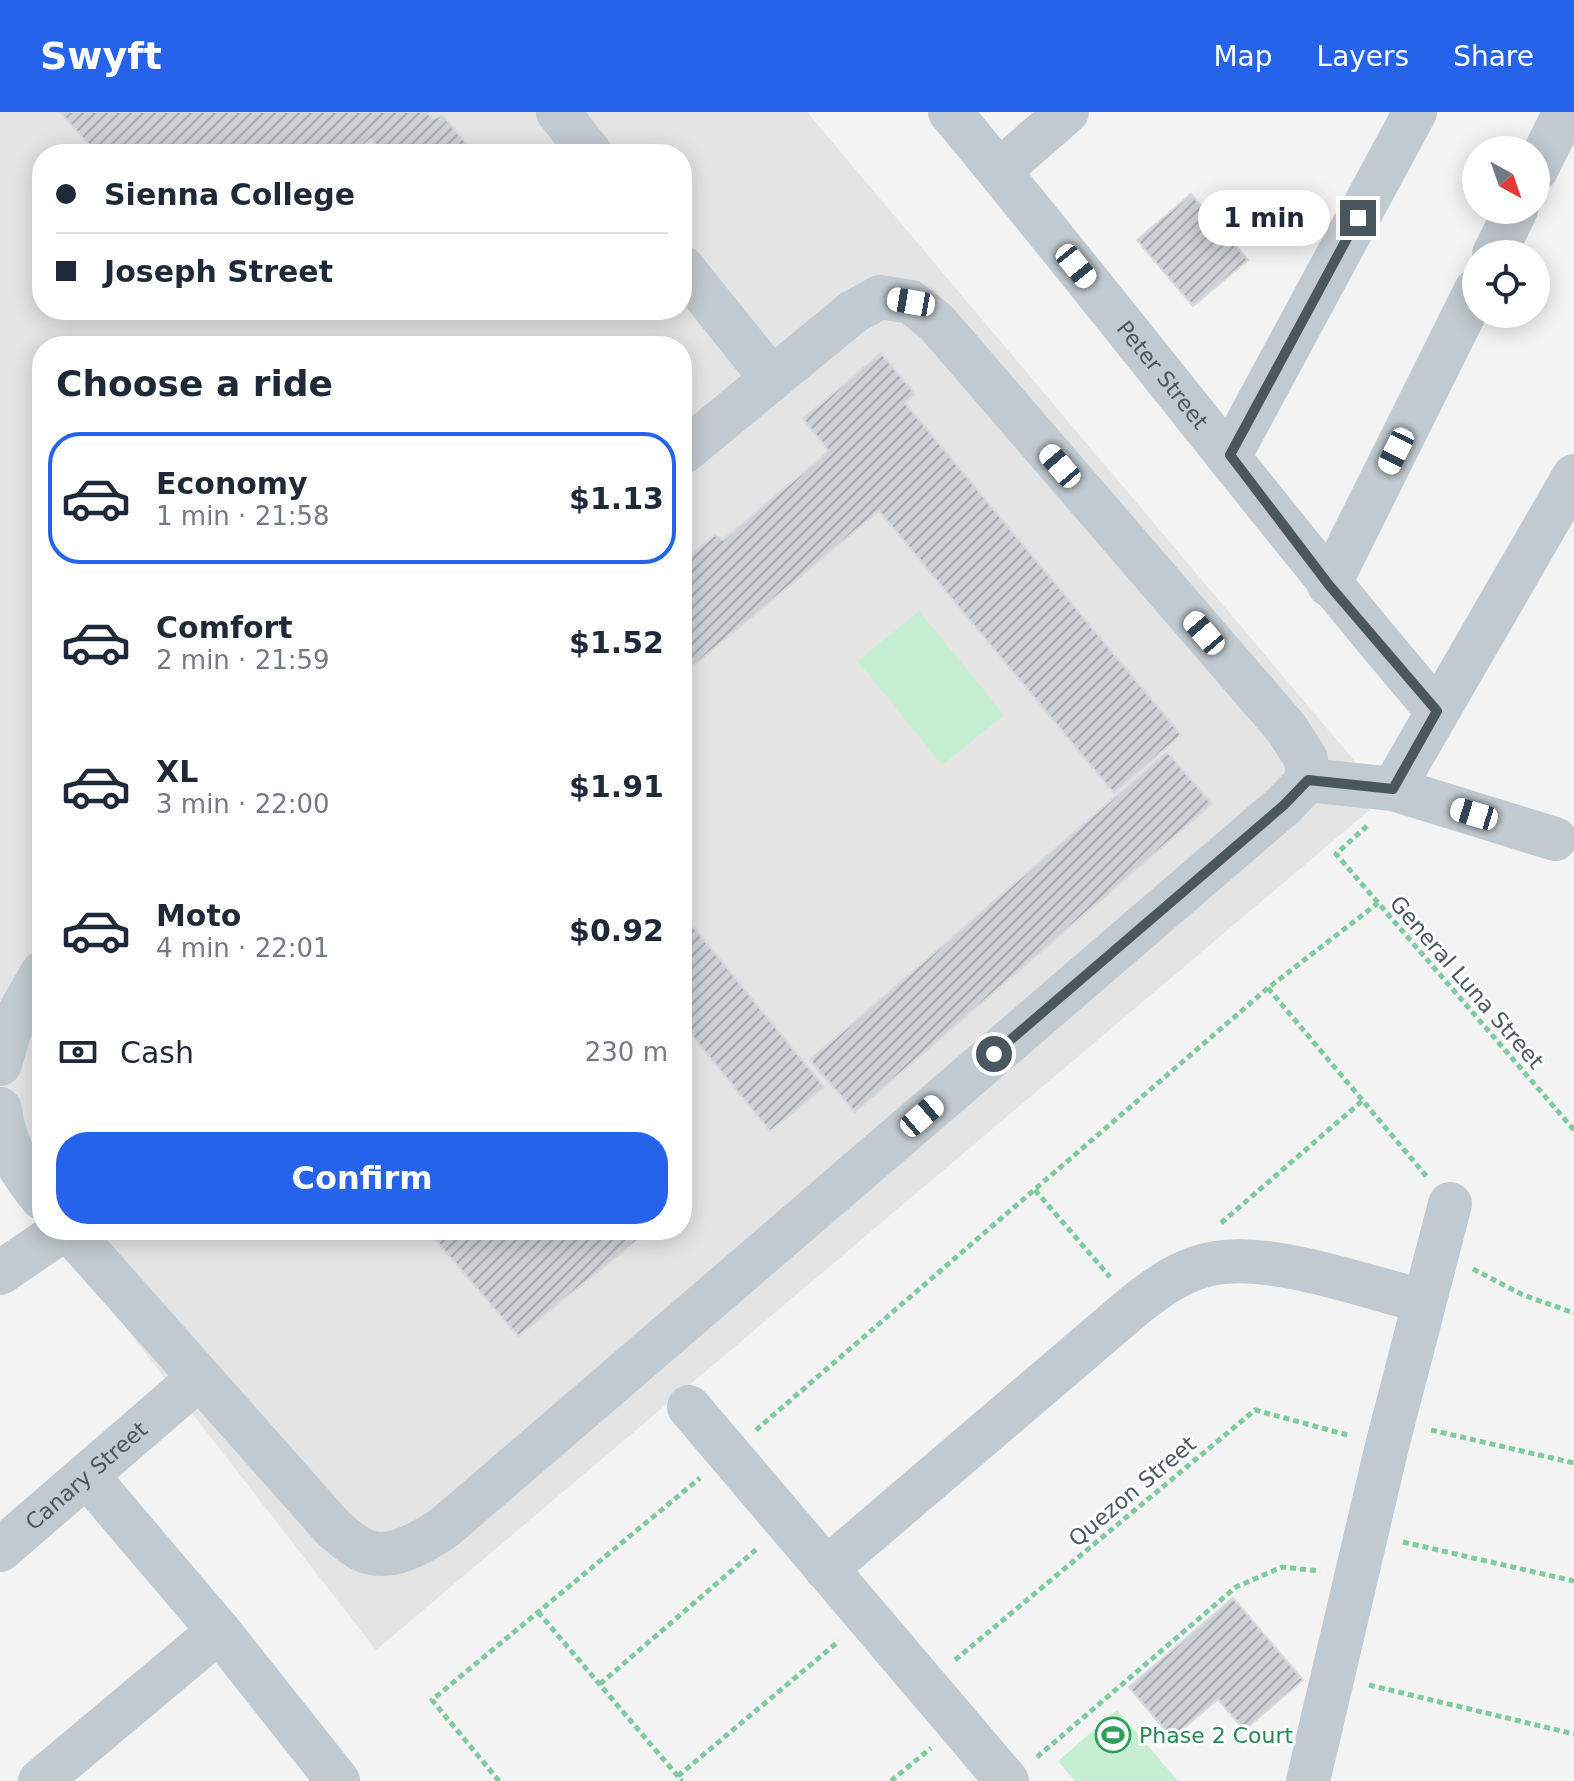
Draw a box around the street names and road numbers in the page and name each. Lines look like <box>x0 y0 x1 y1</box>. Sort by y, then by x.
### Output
street label: Peter Street <box>1112 316 1213 434</box>
street label: General Luna Street <box>1385 891 1549 1074</box>
street label: Canary Street <box>21 1416 153 1535</box>
street label: Quezon Street <box>1064 1431 1201 1552</box>

